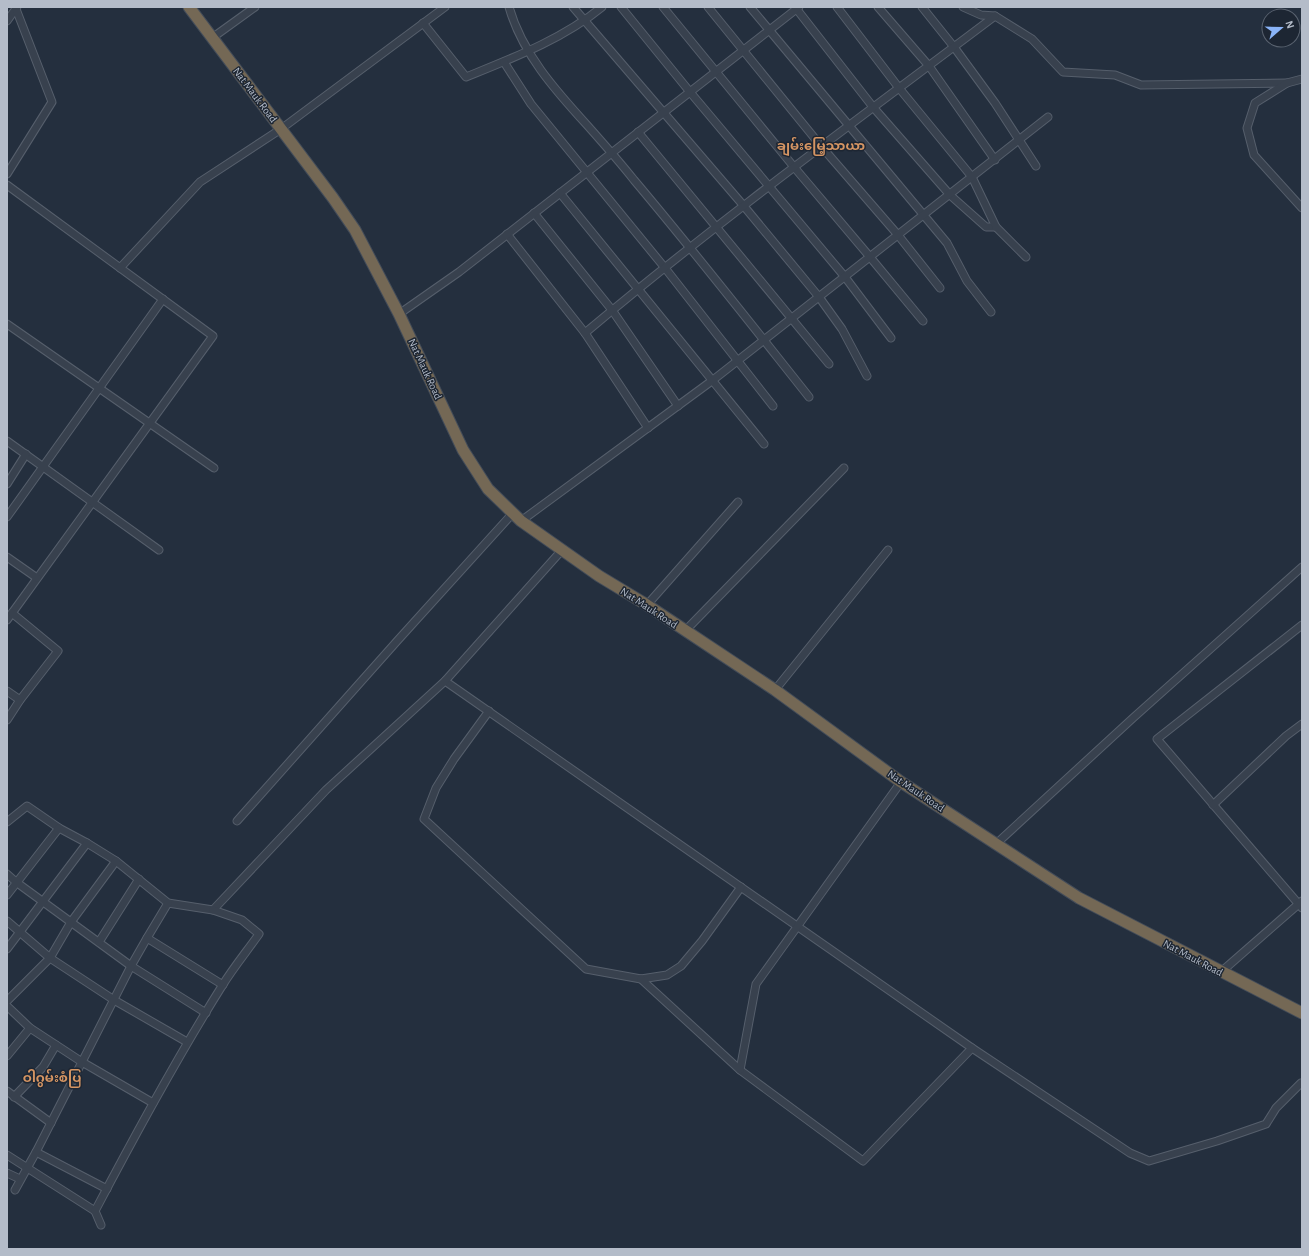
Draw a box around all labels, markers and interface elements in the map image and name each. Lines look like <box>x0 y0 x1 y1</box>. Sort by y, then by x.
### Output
north arrow <box>1261 8 1301 48</box>
text: N <box>1283 19 1296 30</box>
street label: Nat Mauk Road <box>231 65 279 125</box>
district label: ချမ်းမြေ့သာယာ <box>777 136 865 157</box>
street label: Nat Mauk Road <box>406 337 444 401</box>
street label: Nat Mauk Road <box>618 586 680 631</box>
street label: Nat Mauk Road <box>886 768 947 814</box>
street label: Nat Mauk Road <box>1161 938 1225 978</box>
district label: ဝါဂွမ်းစံပြ <box>23 1068 81 1088</box>

